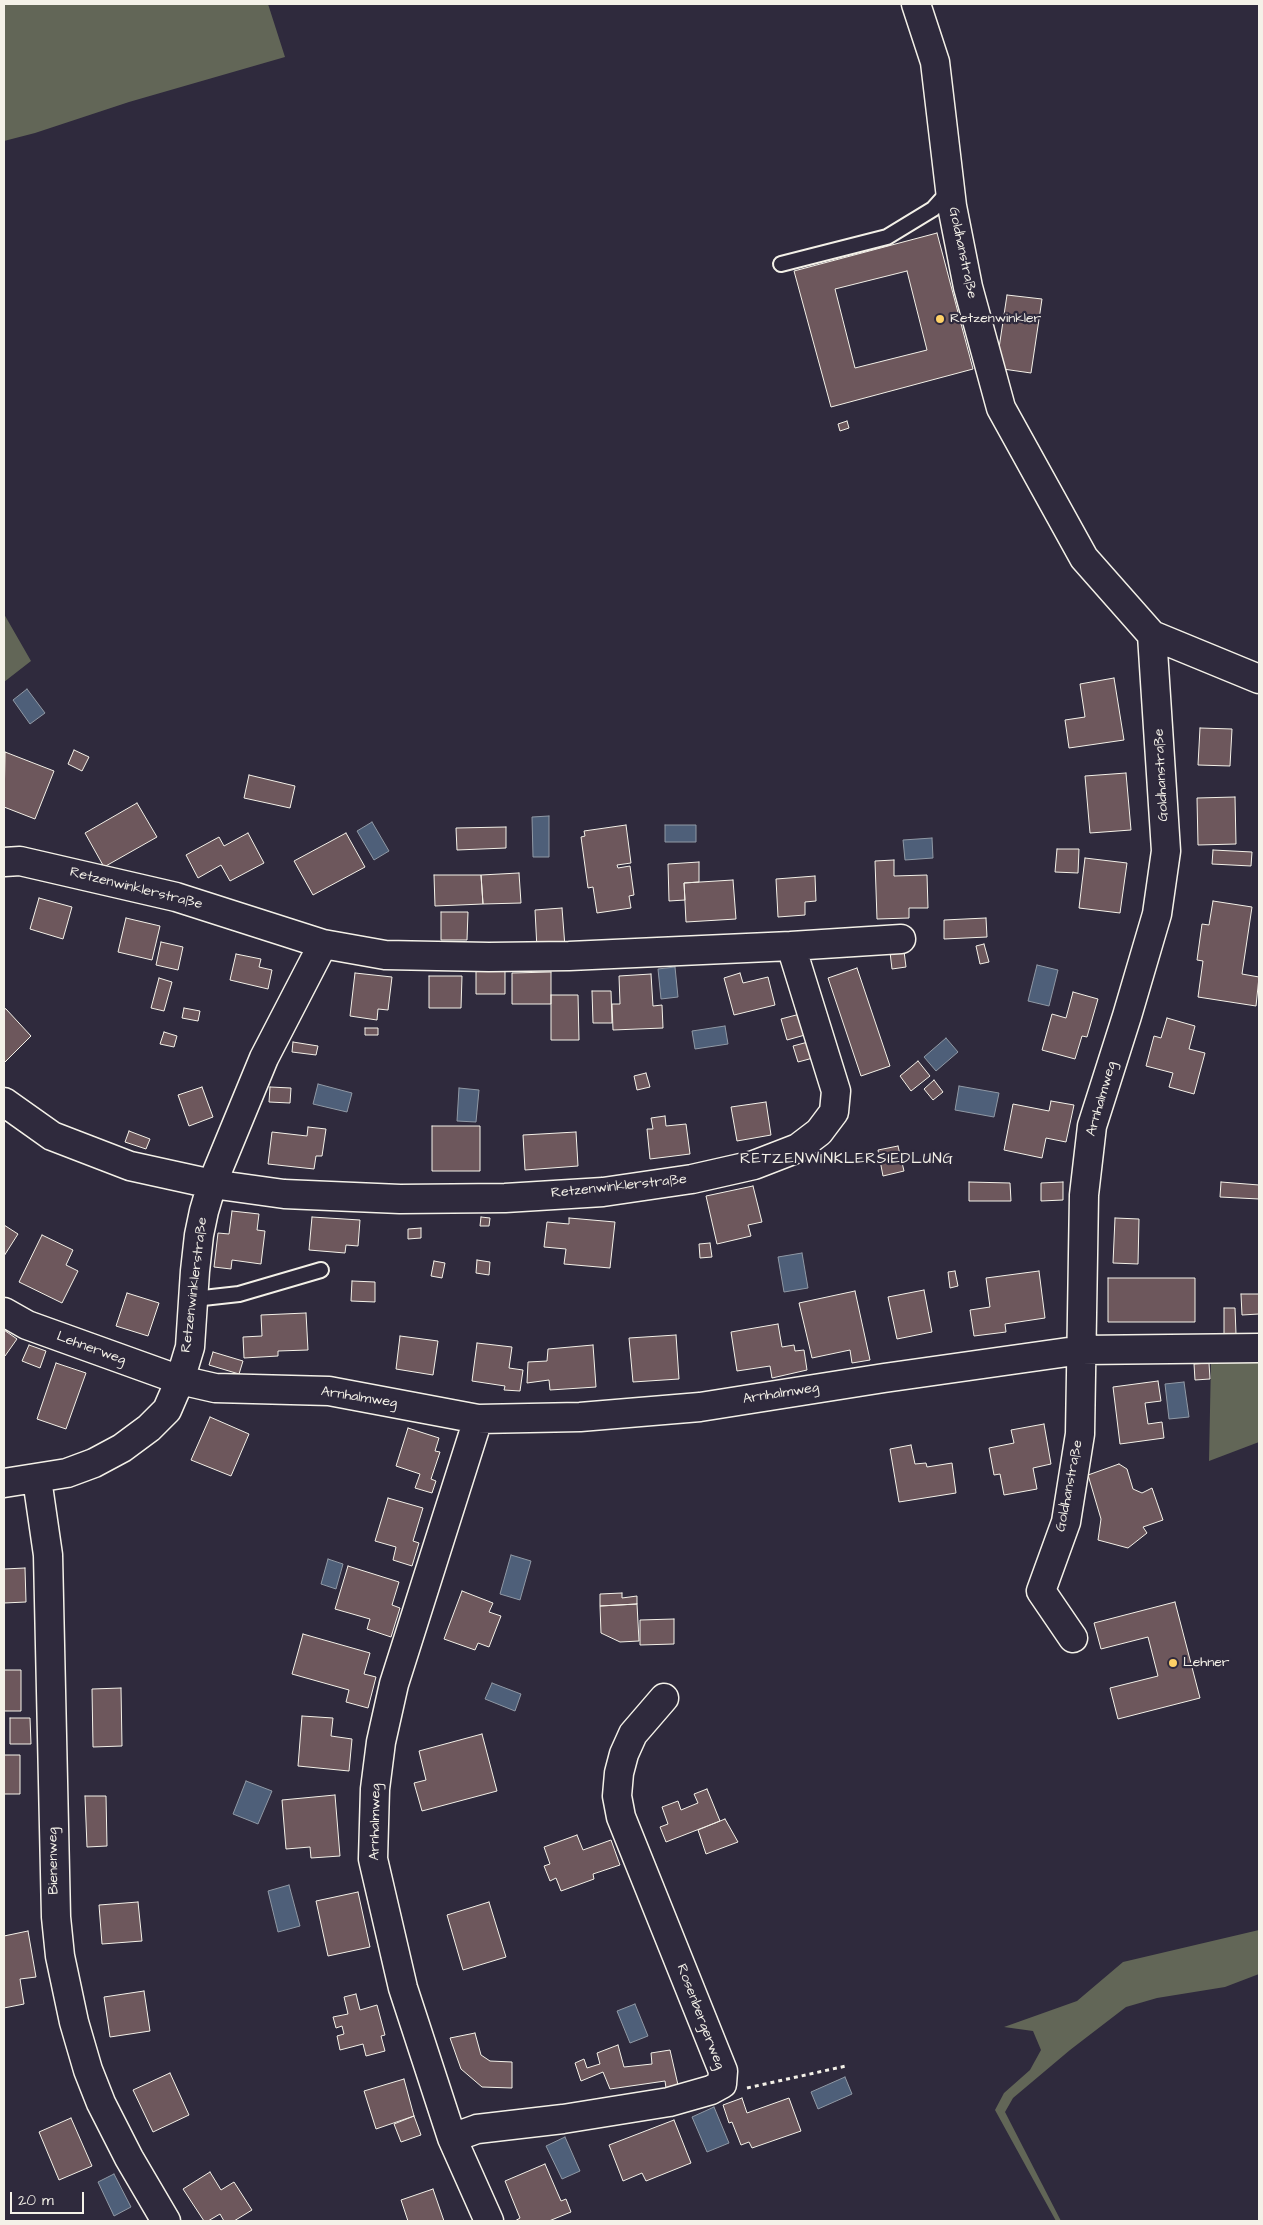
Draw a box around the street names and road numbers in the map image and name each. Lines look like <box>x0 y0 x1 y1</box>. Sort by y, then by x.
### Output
street label: Goldhanstraße <box>944 206 980 300</box>
street label: Goldhanstraße <box>1151 728 1173 822</box>
street label: Retzenwinklerstraße <box>68 864 204 914</box>
street label: Arnhalmweg <box>1083 1060 1121 1138</box>
street label: Retzenwinklerstraße <box>550 1172 688 1202</box>
street label: Retzenwinklerstraße <box>178 1216 212 1354</box>
street label: Lehnerweg <box>54 1329 128 1369</box>
street label: Arnhalmweg <box>742 1380 820 1408</box>
street label: Arnhalmweg <box>320 1384 398 1412</box>
street label: Goldhanstraße <box>1053 1439 1087 1533</box>
street label: Arnhalmweg <box>367 1783 385 1861</box>
street label: Bienenweg <box>45 1827 63 1895</box>
street label: Rosenbergerweg <box>672 1962 728 2072</box>

